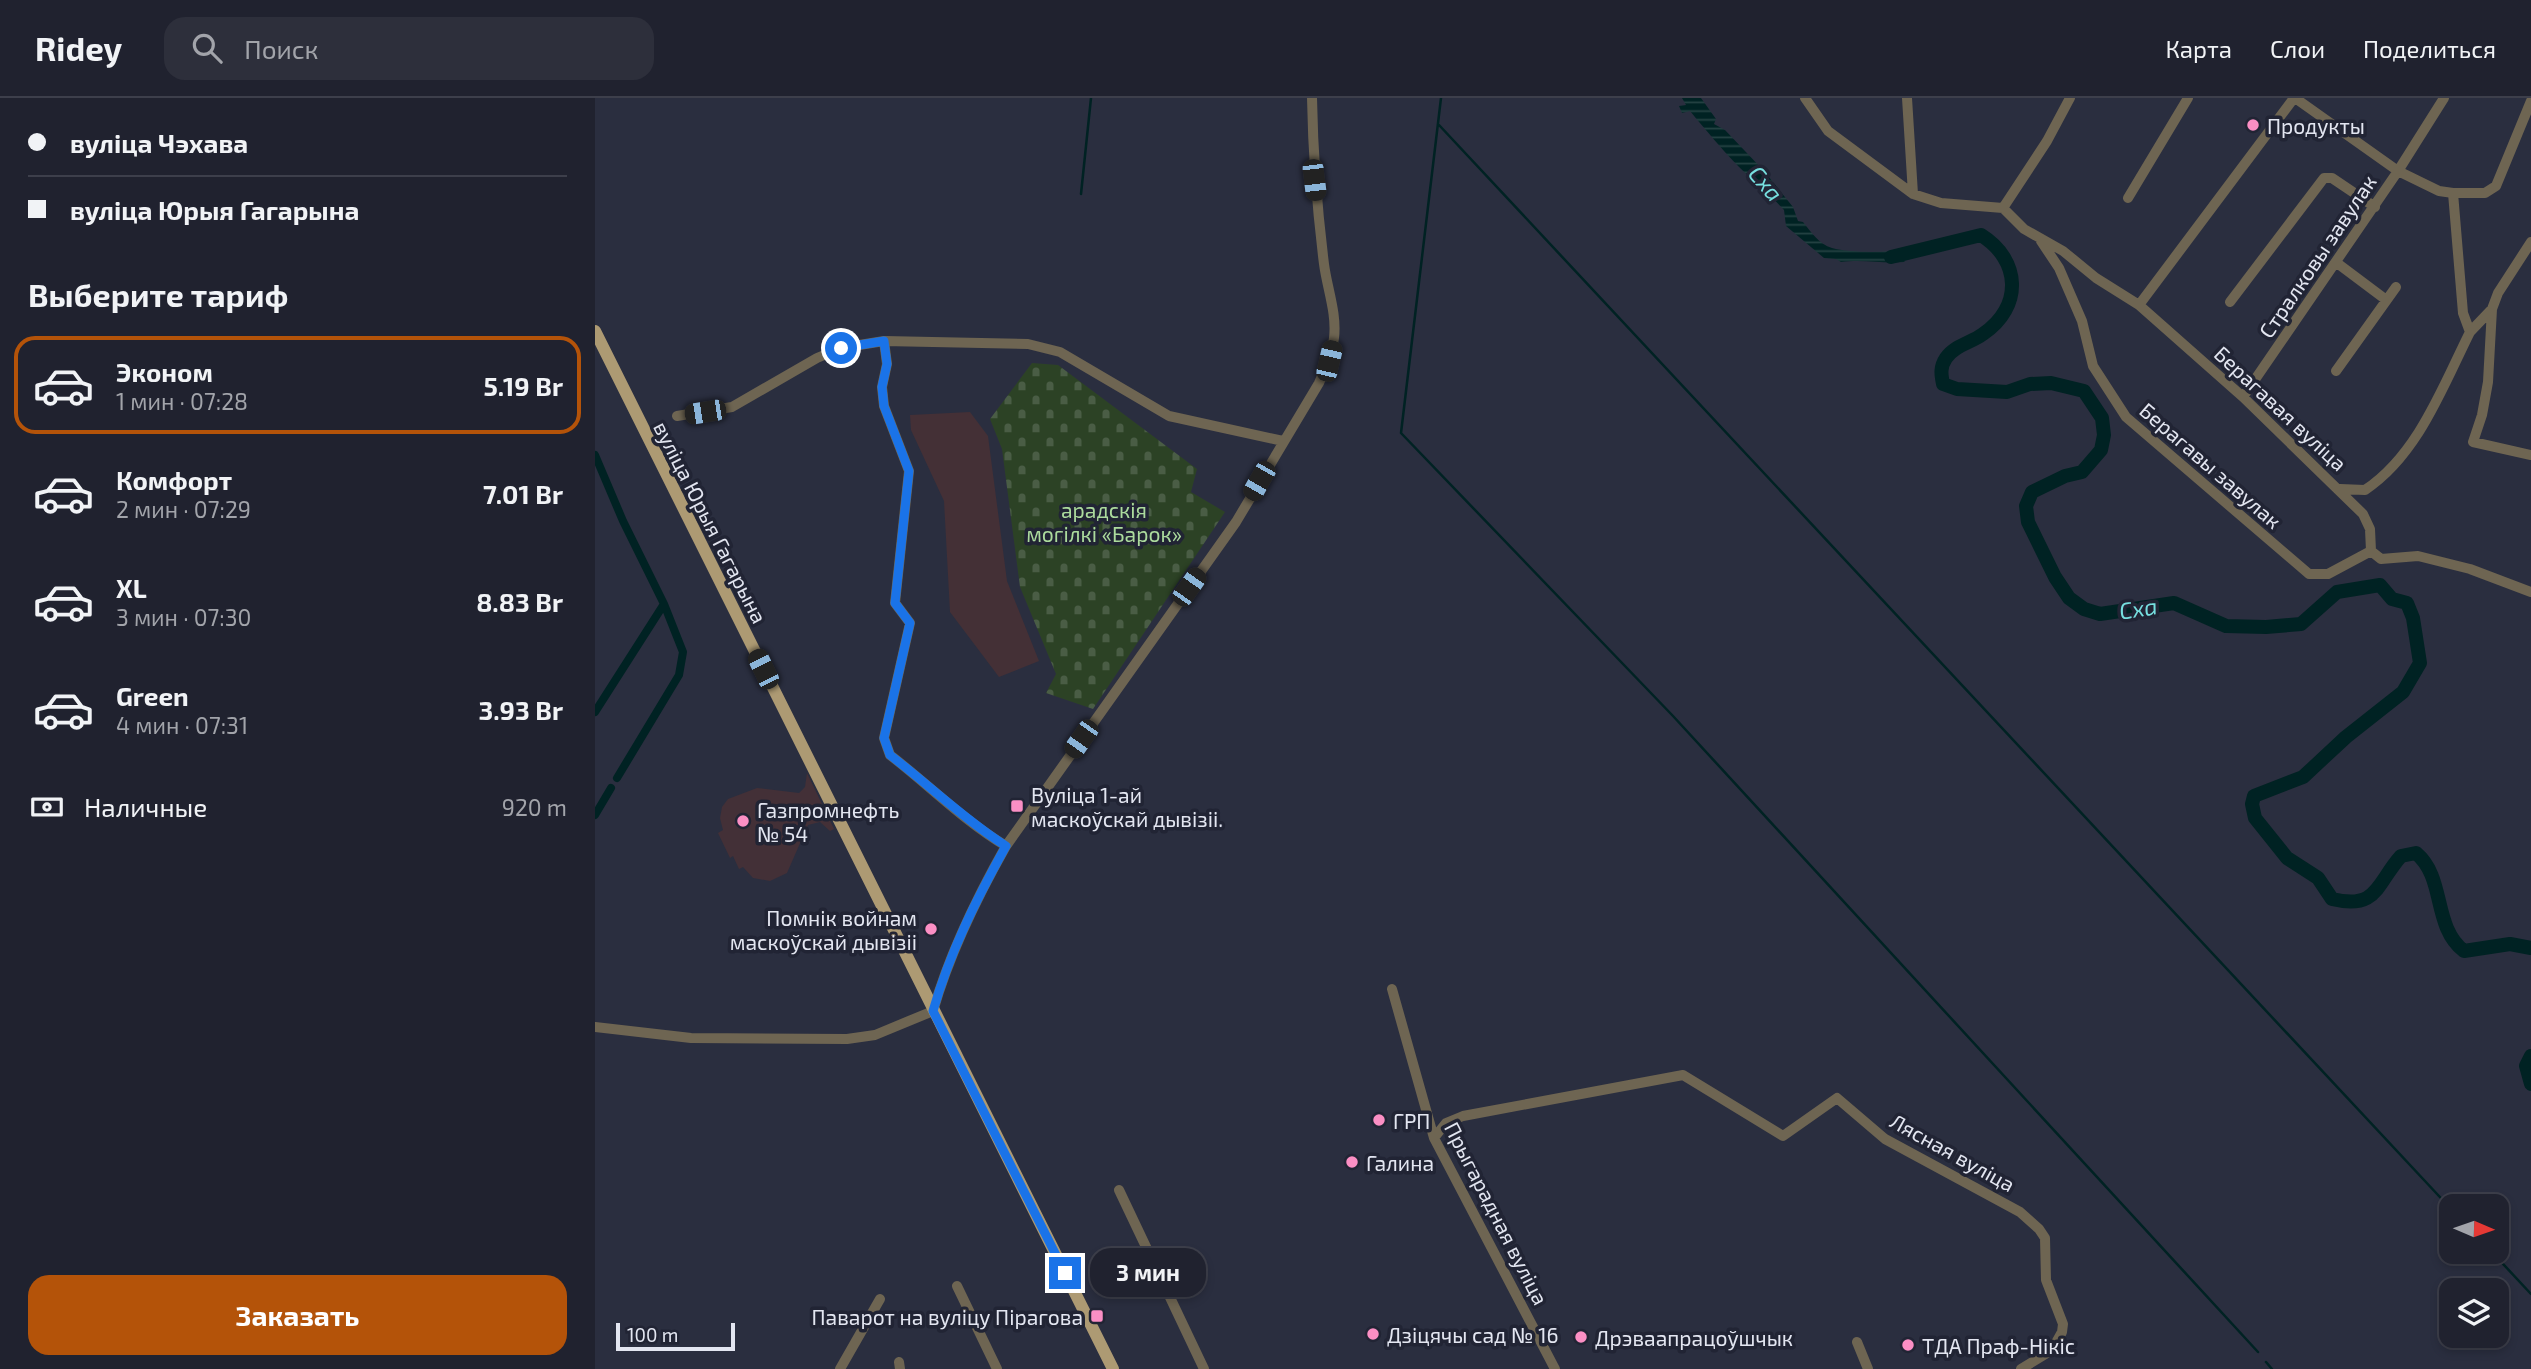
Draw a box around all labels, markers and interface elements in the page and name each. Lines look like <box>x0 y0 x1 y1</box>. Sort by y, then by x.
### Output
search box <box>164 17 654 80</box>
text: Ridey <box>35 28 122 68</box>
icon: search <box>188 29 226 67</box>
text: Поиск <box>244 33 319 64</box>
text: Карта <box>2165 34 2232 63</box>
text: Слои <box>2270 34 2325 63</box>
text: Поделиться <box>2363 34 2496 63</box>
place label: Продукты <box>2267 113 2365 139</box>
marker: Продукты <box>2245 117 2261 133</box>
text: вуліца Чэхава <box>70 127 248 158</box>
car <box>1302 158 1327 202</box>
water label: Сха <box>1743 159 1789 207</box>
street label: Стралковы завулак <box>2253 170 2382 343</box>
text: вуліца Юрыя Гагарына <box>70 194 359 225</box>
text: Выберите тариф <box>28 275 288 313</box>
route start <box>825 332 857 364</box>
car <box>1315 338 1344 384</box>
street label: Берагавая вуліца <box>2209 340 2352 476</box>
icon: car <box>32 354 95 417</box>
text: Эконом <box>116 356 213 387</box>
text: 5.19 Br <box>484 370 563 401</box>
text: 1 мин · 07:28 <box>116 387 248 415</box>
street label: Берагавы завулак <box>2135 397 2287 534</box>
car <box>683 398 728 426</box>
street label: вуліца Юрыя Гагарына <box>648 417 773 628</box>
car <box>1240 458 1279 504</box>
icon: car <box>32 462 95 525</box>
text: Комфорт <box>116 464 232 495</box>
text: 7.01 Br <box>483 478 563 509</box>
text: 2 мин · 07:29 <box>116 495 251 523</box>
park label: арадскія могілкі «Барок» <box>1026 497 1182 546</box>
car <box>1169 564 1210 610</box>
icon: car <box>32 570 95 633</box>
text: XL <box>116 572 147 603</box>
text: 8.83 Br <box>476 586 563 617</box>
water label: Сха <box>2117 591 2159 625</box>
text: 3 мин · 07:30 <box>116 603 251 631</box>
car <box>745 646 782 692</box>
icon: car <box>32 678 95 741</box>
text: Green <box>116 680 189 711</box>
text: 3.93 Br <box>478 694 563 725</box>
text: 4 мин · 07:31 <box>116 711 248 739</box>
car <box>1061 716 1102 762</box>
place label: Вуліца 1-ай маскоўскай дывізіі. <box>1031 782 1223 832</box>
icon: cash <box>28 788 66 826</box>
text: Наличные <box>84 791 207 822</box>
text: 920 m <box>502 793 567 821</box>
place label: Газпромнефть № 54 <box>757 797 899 846</box>
marker: Вуліца 1-ай маскоўскай дывізіі. <box>1009 798 1025 814</box>
marker: Газпромнефть № 54 <box>735 813 751 829</box>
place label: Помнік войнам маскоўскай дывізіі <box>730 905 917 955</box>
marker: Помнік войнам маскоўскай дывізіі <box>923 921 939 937</box>
place label: ГРП <box>1393 1108 1430 1133</box>
street label: Лясная вуліца <box>1886 1108 2020 1197</box>
marker: ГРП <box>1371 1112 1387 1128</box>
street label: Прыгарадная вуліца <box>1439 1117 1554 1309</box>
place label: Галина <box>1366 1150 1434 1175</box>
marker: Галина <box>1344 1154 1360 1170</box>
north arrow <box>2439 1194 2509 1264</box>
map controls <box>2439 1194 2509 1348</box>
callout: 3 мин <box>1089 1248 1205 1298</box>
route end <box>1049 1257 1081 1289</box>
text: 3 мин <box>1116 1258 1180 1286</box>
button: Заказать <box>28 1275 567 1355</box>
button: layers <box>2439 1278 2509 1348</box>
place label: Паварот на вуліцу Пірагова <box>812 1304 1083 1330</box>
marker: Паварот на вуліцу Пірагова <box>1089 1308 1105 1324</box>
scale bar <box>616 1320 735 1352</box>
place label: Дзіцячы сад № 16 <box>1387 1322 1559 1347</box>
text: 100 m <box>627 1323 678 1346</box>
place label: Дрэваапрацоўшчык <box>1595 1325 1793 1351</box>
marker: Дзіцячы сад № 16 <box>1365 1326 1381 1342</box>
marker: Дрэваапрацоўшчык <box>1573 1329 1589 1345</box>
place label: ТДА Праф-Нікіс <box>1922 1333 2075 1358</box>
marker: ТДА Праф-Нікіс <box>1900 1337 1916 1353</box>

